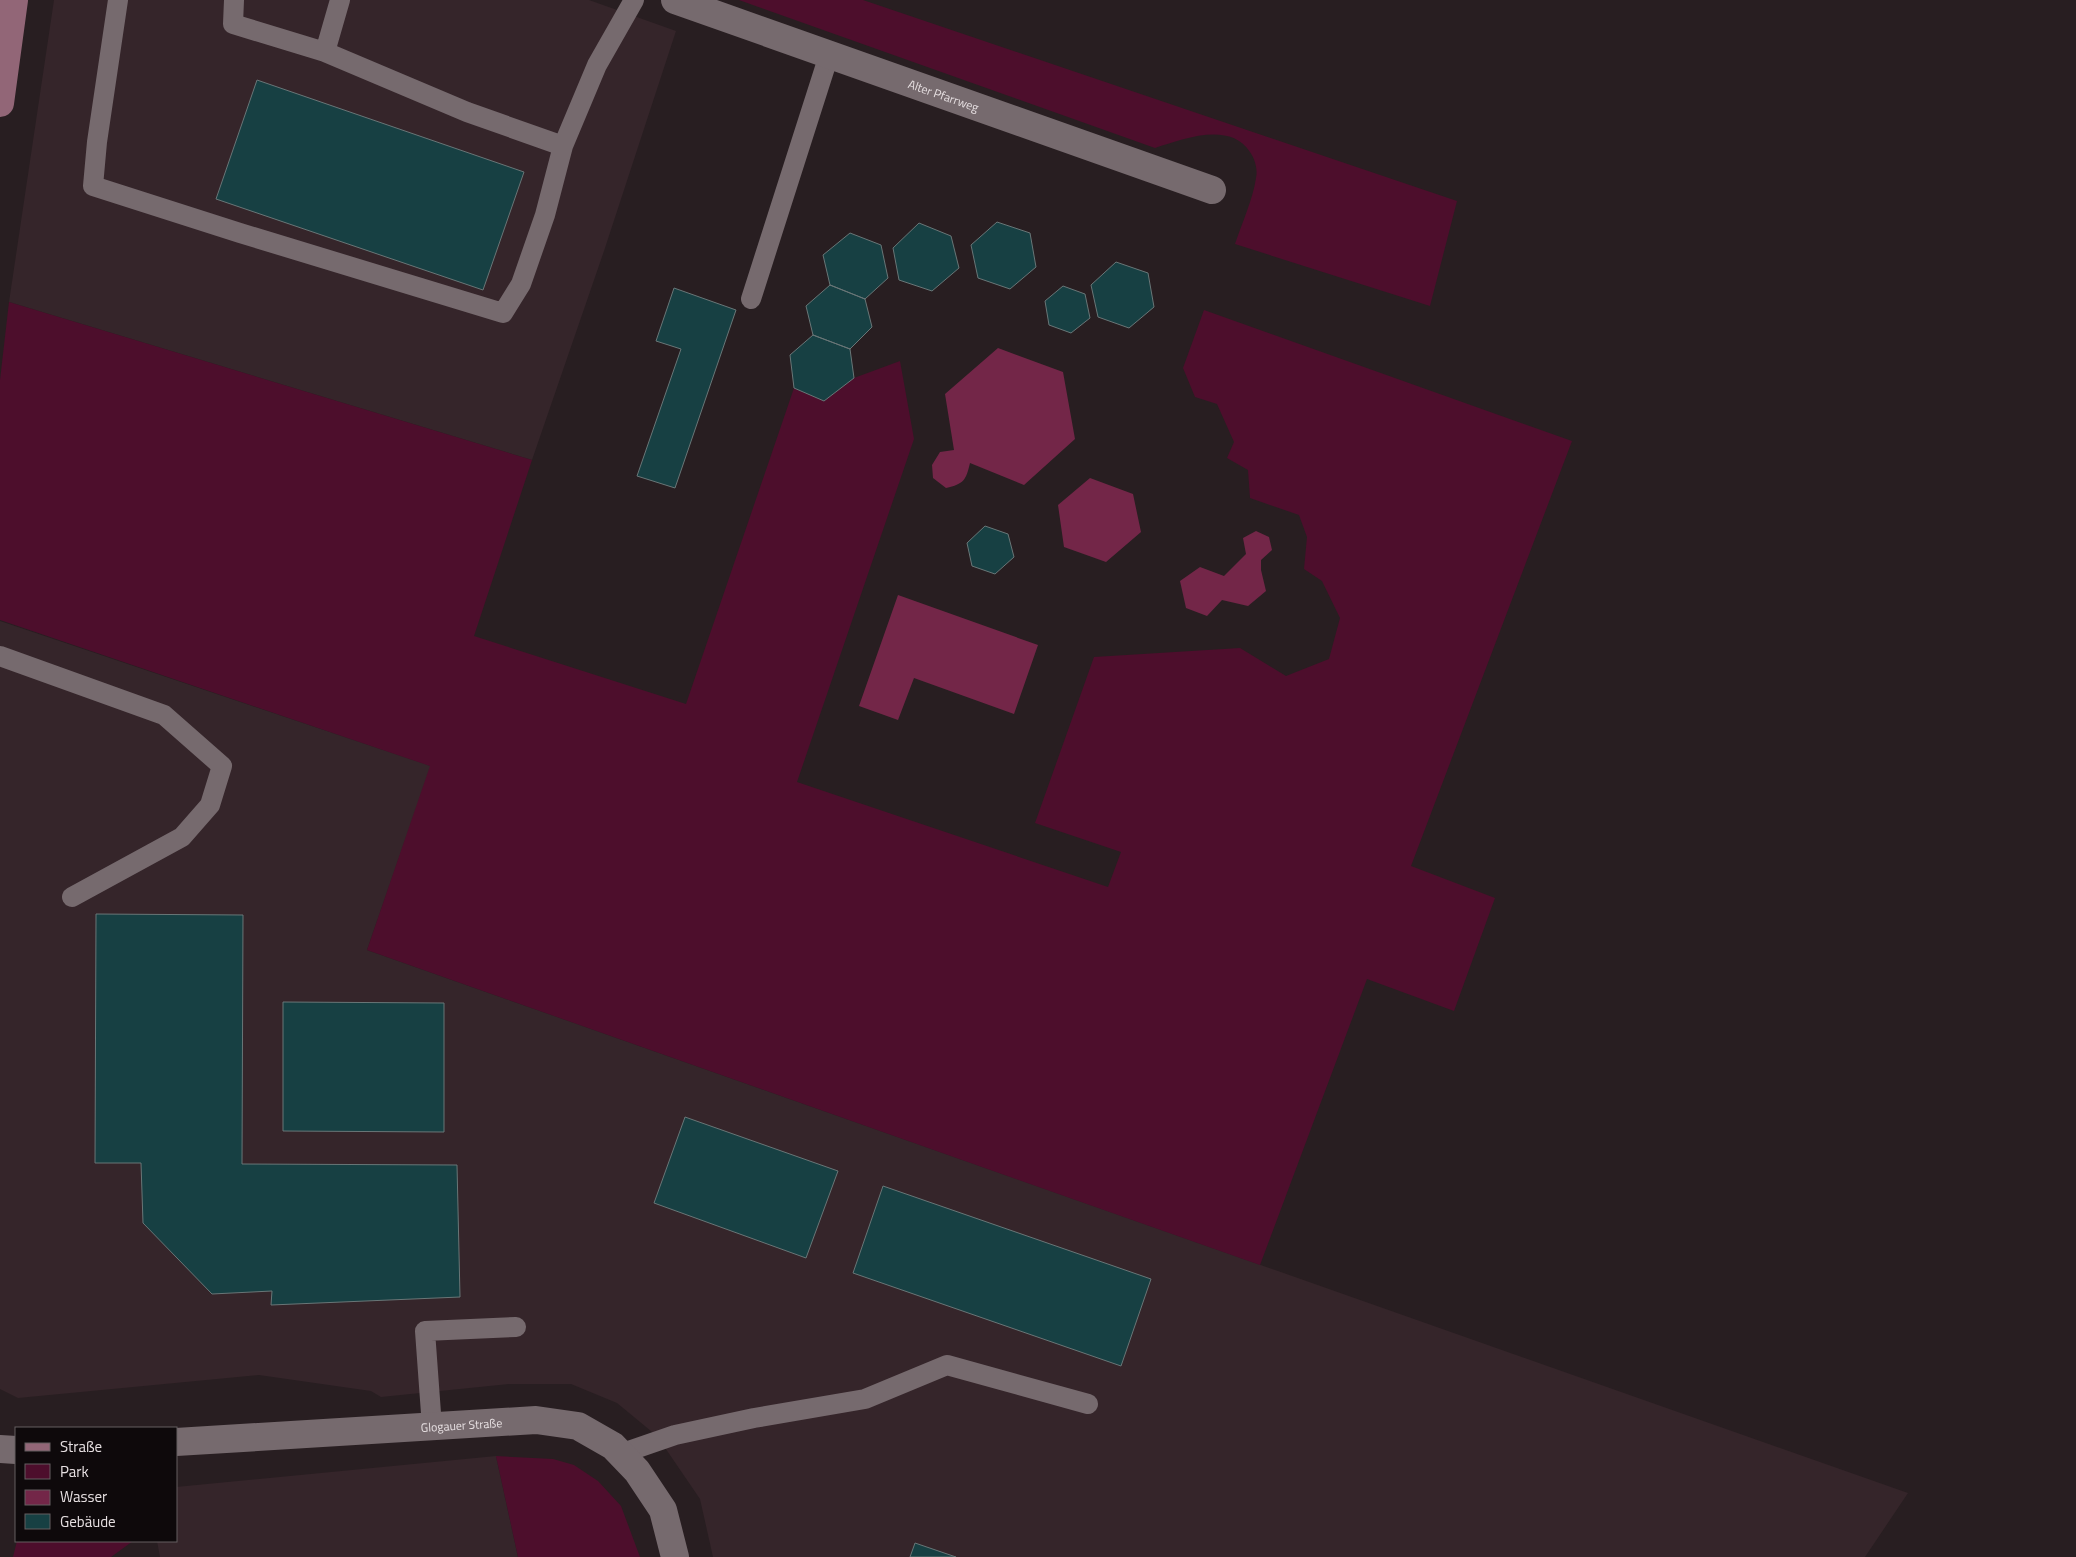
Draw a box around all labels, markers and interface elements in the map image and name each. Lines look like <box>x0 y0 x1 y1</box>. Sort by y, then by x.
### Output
street label: Alter Pfarrweg <box>906 74 982 116</box>
street label: Glogauer Straße <box>420 1413 503 1437</box>
legend <box>15 1427 178 1542</box>
text: Straße <box>60 1435 102 1458</box>
text: Park <box>60 1460 89 1483</box>
text: Wasser <box>60 1485 107 1508</box>
text: Gebäude <box>60 1510 116 1533</box>

